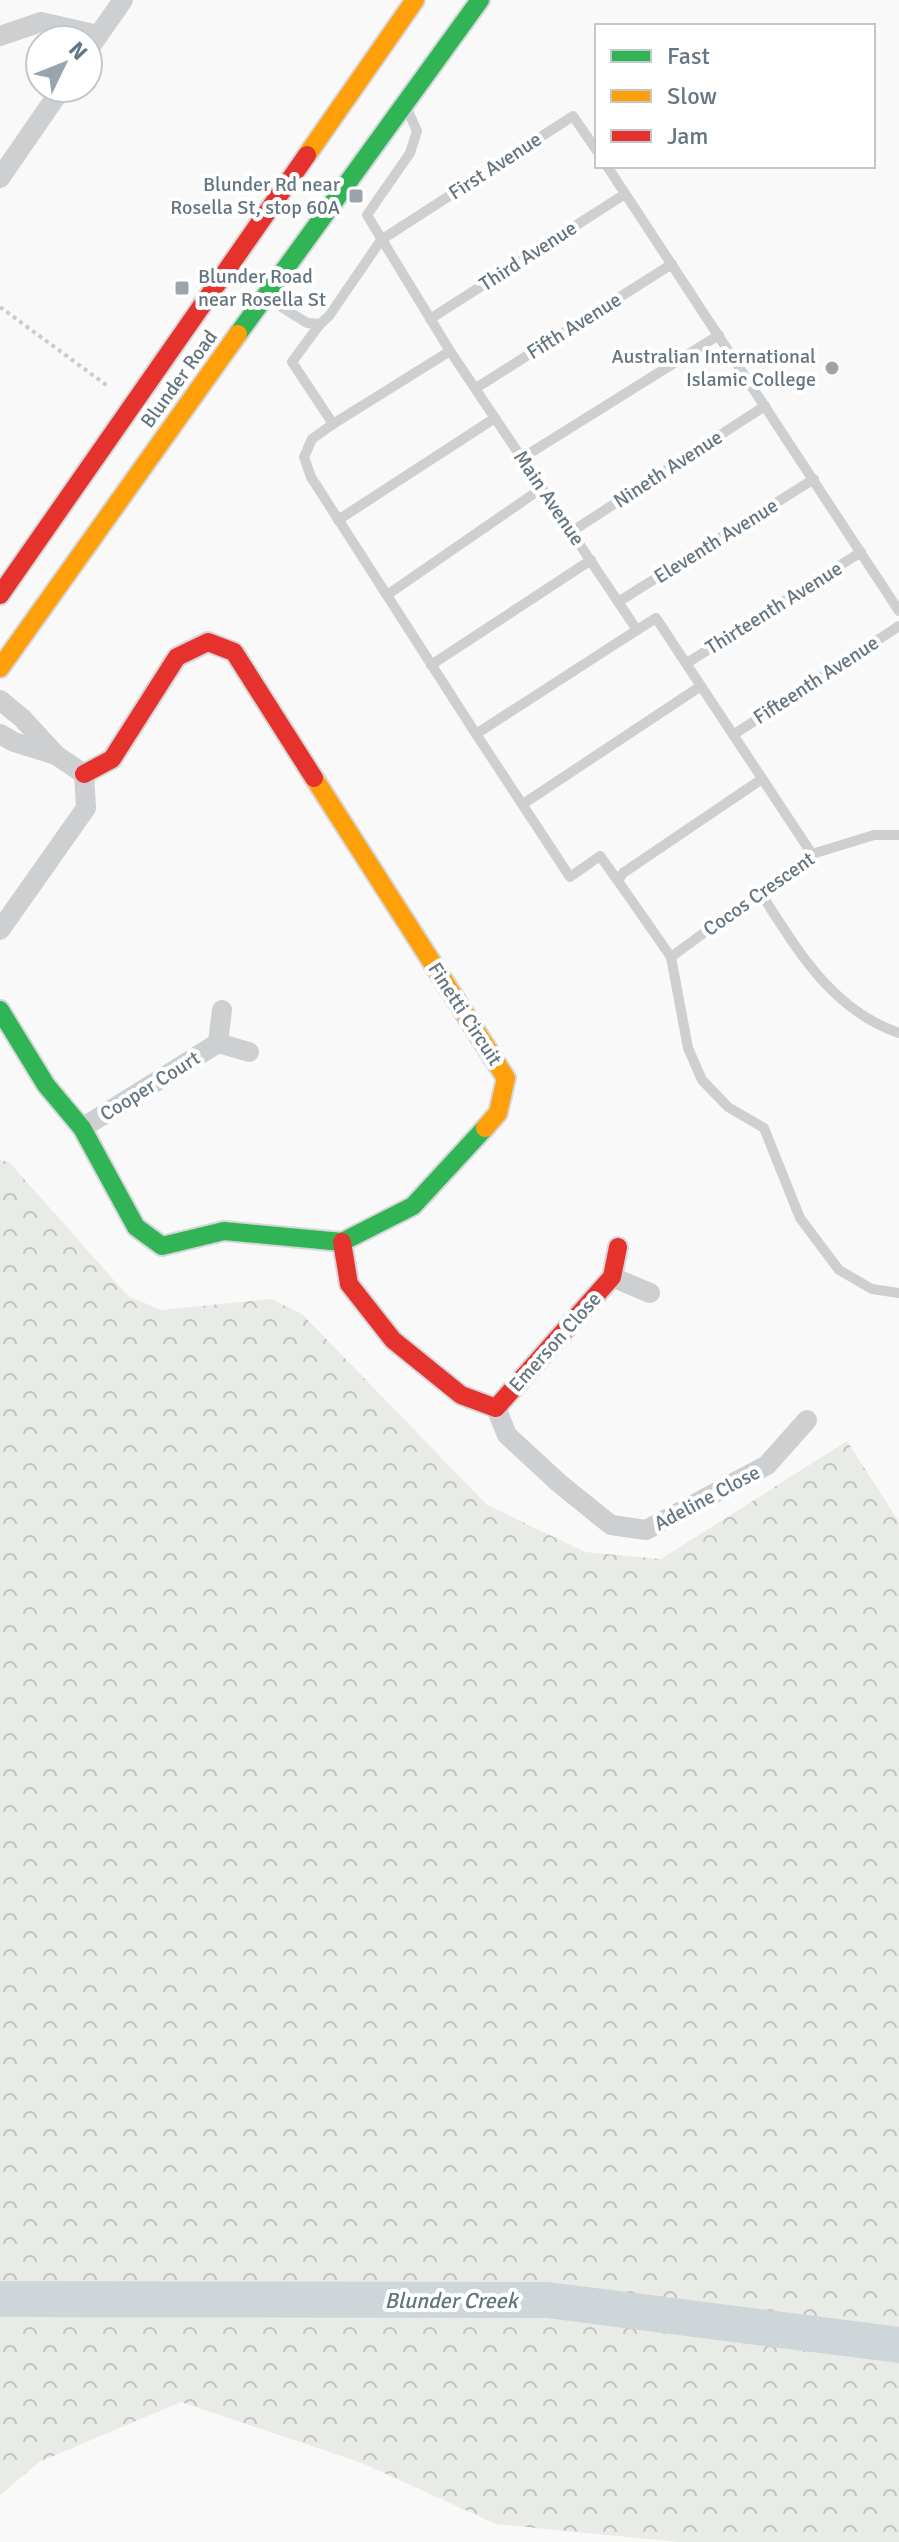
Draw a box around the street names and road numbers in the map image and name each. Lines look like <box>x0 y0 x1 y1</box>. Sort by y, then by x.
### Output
street label: First Avenue <box>444 127 546 205</box>
street label: Third Avenue <box>475 215 581 297</box>
street label: Fifth Avenue <box>522 287 626 365</box>
street label: Blunder Road <box>135 325 223 433</box>
street label: Nineth Avenue <box>609 425 727 513</box>
street label: Main Avenue <box>508 446 590 550</box>
street label: Eleventh Avenue <box>649 493 783 589</box>
street label: Thirteenth Avenue <box>701 556 847 660</box>
street label: Fifteenth Avenue <box>749 630 883 730</box>
street label: Cocos Crescent <box>698 846 820 942</box>
street label: Finetti Circuit <box>422 958 508 1070</box>
street label: Cooper Court <box>95 1045 205 1127</box>
street label: Emerson Close <box>504 1287 606 1397</box>
street label: Adeline Close <box>650 1460 764 1536</box>

